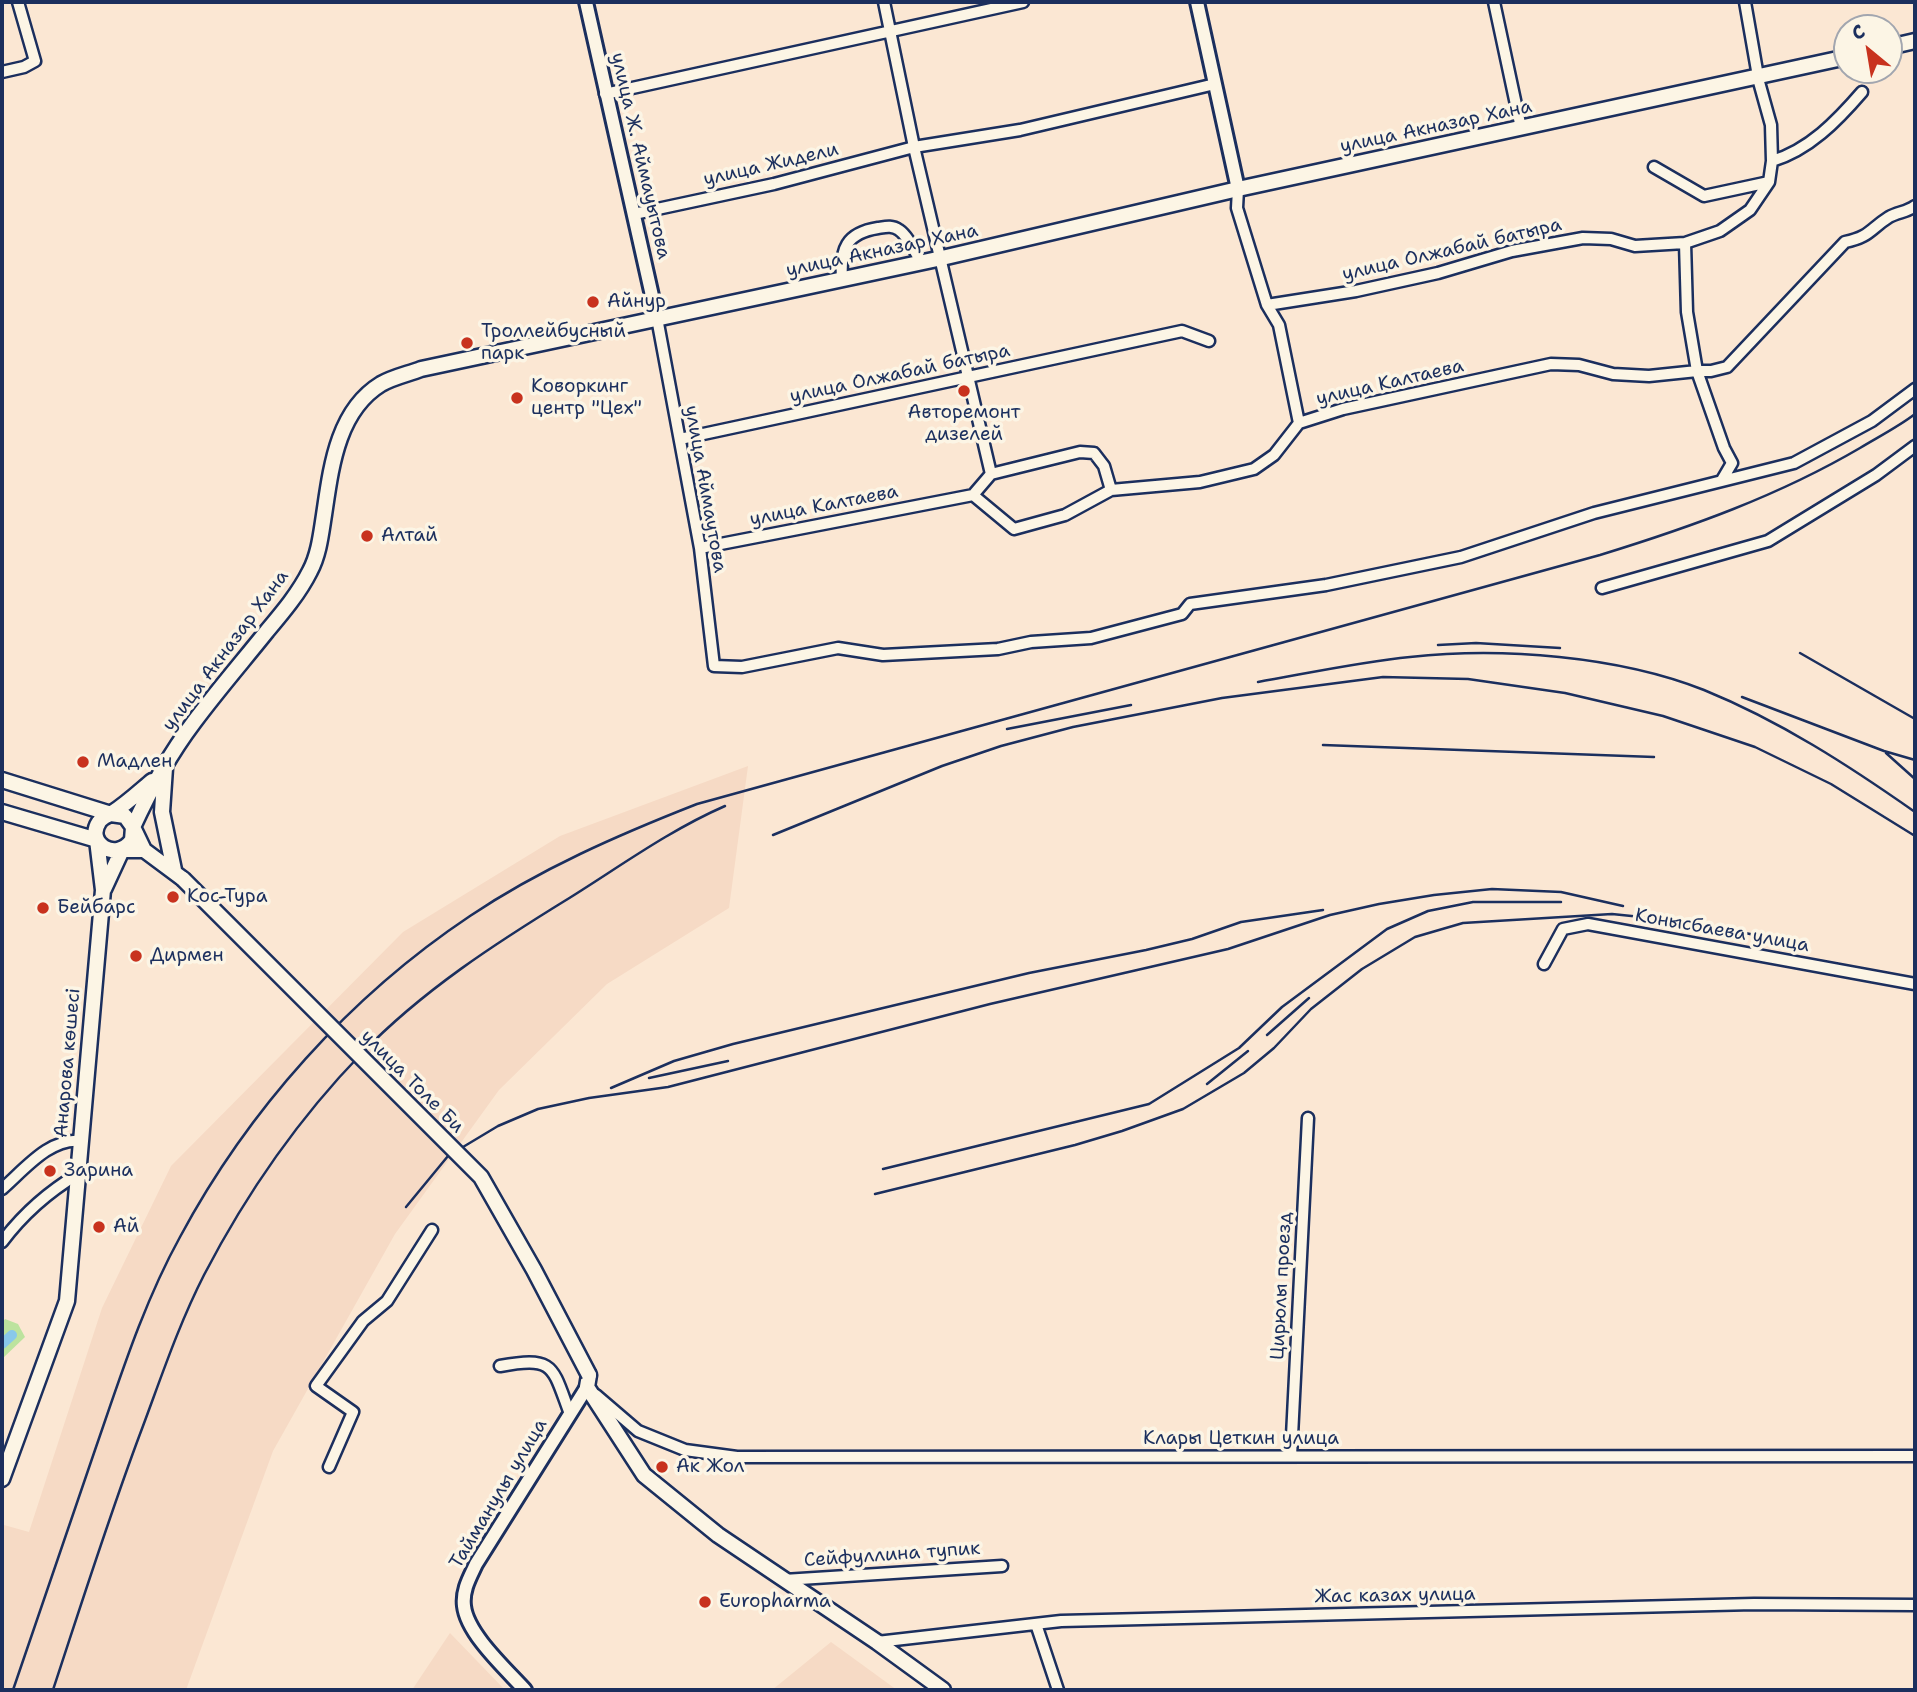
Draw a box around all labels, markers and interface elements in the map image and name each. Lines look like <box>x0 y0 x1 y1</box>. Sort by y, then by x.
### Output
north arrow <box>1833 14 1903 84</box>
text: С <box>1847 18 1870 46</box>
street label: улица Ж. Аймауытова <box>605 51 675 261</box>
street label: улица Акназар Хана <box>1338 96 1534 158</box>
street label: улица Жидели <box>701 138 841 192</box>
street label: улица Олжабай батыра <box>1340 214 1564 286</box>
street label: улица Акназар Хана <box>784 220 980 282</box>
place label: Айнур <box>607 291 666 313</box>
marker: Айнур <box>585 294 601 310</box>
place label: Троллейбусный парк <box>481 321 626 365</box>
marker: Троллейбусный парк <box>459 335 475 351</box>
street label: улица Олжабай батыра <box>788 340 1012 408</box>
street label: улица Калтаева <box>1314 355 1466 411</box>
place label: Коворкинг центр "Цех" <box>531 376 642 420</box>
marker: Авторемонт дизелей <box>956 383 972 399</box>
marker: Коворкинг центр "Цех" <box>509 390 525 406</box>
place label: Авторемонт дизелей <box>908 402 1020 446</box>
street label: улица Аймаутова <box>679 404 731 574</box>
street label: улица Калтаева <box>748 480 900 532</box>
place label: Алтай <box>381 525 438 547</box>
marker: Алтай <box>359 528 375 544</box>
street label: улица Акназар Хана <box>158 566 294 736</box>
place label: Мадлен <box>97 751 172 773</box>
marker: Мадлен <box>75 754 91 770</box>
place label: Кос-Тура <box>187 886 268 908</box>
marker: Кос-Тура <box>165 889 181 905</box>
place label: Бейбарс <box>57 897 136 919</box>
marker: Бейбарс <box>35 900 51 916</box>
street label: Конысбаева улица <box>1633 904 1811 958</box>
place label: Дирмен <box>150 945 224 967</box>
marker: Дирмен <box>128 948 144 964</box>
street label: Анарова көшесі <box>50 987 86 1139</box>
street label: улица Толе Би <box>356 1026 468 1138</box>
place label: Зарина <box>64 1160 133 1182</box>
marker: Зарина <box>42 1163 58 1179</box>
street label: Цирюлы проезд <box>1267 1211 1297 1361</box>
place label: Ай <box>113 1216 139 1238</box>
marker: Ай <box>91 1219 107 1235</box>
street label: Тайманулы улица <box>445 1415 553 1573</box>
street label: Клары Цеткин улица <box>1143 1428 1339 1450</box>
place label: Ак Жол <box>676 1456 744 1478</box>
marker: Ак Жол <box>654 1459 670 1475</box>
street label: Сейфуллина тупик <box>803 1537 981 1573</box>
street label: Жас казах улица <box>1314 1583 1476 1609</box>
place label: Europharma <box>719 1591 831 1613</box>
marker: Europharma <box>697 1594 713 1610</box>

